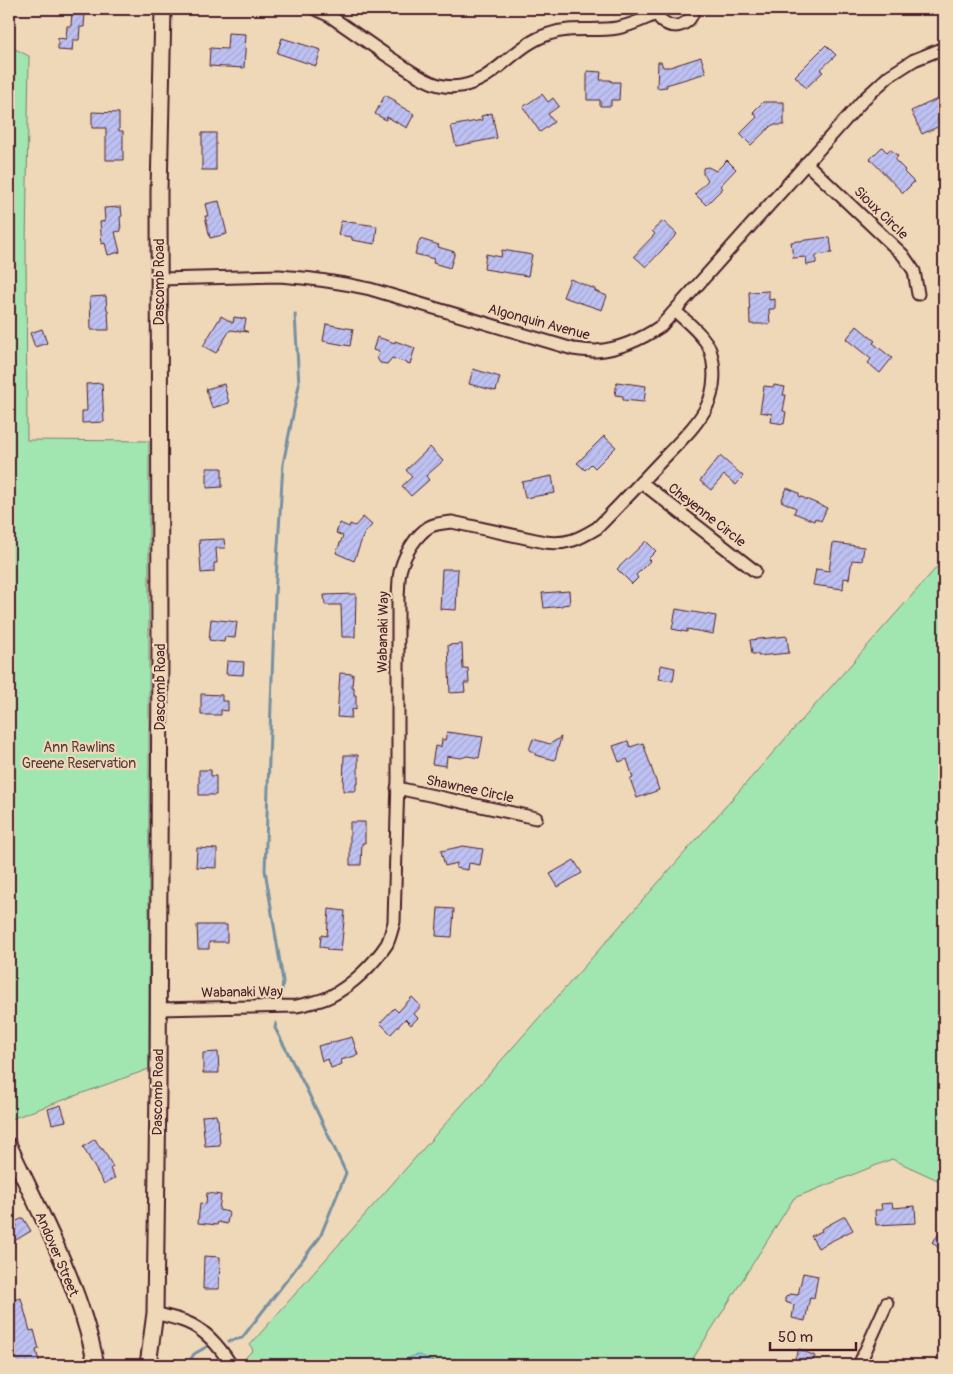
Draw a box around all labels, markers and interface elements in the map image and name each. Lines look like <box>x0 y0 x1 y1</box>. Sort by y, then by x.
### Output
street label: Sioux Circle <box>850 183 912 243</box>
street label: Dascomb Road <box>151 238 168 326</box>
street label: Algonquin Avenue <box>486 300 592 344</box>
street label: Cheyenne Circle <box>665 479 749 551</box>
street label: Wabanaki Way <box>374 591 392 673</box>
street label: Dascomb Road <box>152 643 169 731</box>
park label: Ann Rawlins Greene Reservation <box>22 739 136 772</box>
street label: Shawnee Circle <box>425 771 515 807</box>
street label: Wabanaki Way <box>201 983 283 1001</box>
street label: Dascomb Road <box>149 1048 167 1136</box>
street label: Andover Street <box>32 1209 83 1299</box>
scale bar <box>770 1319 857 1351</box>
text: 50 m <box>778 1328 813 1347</box>

